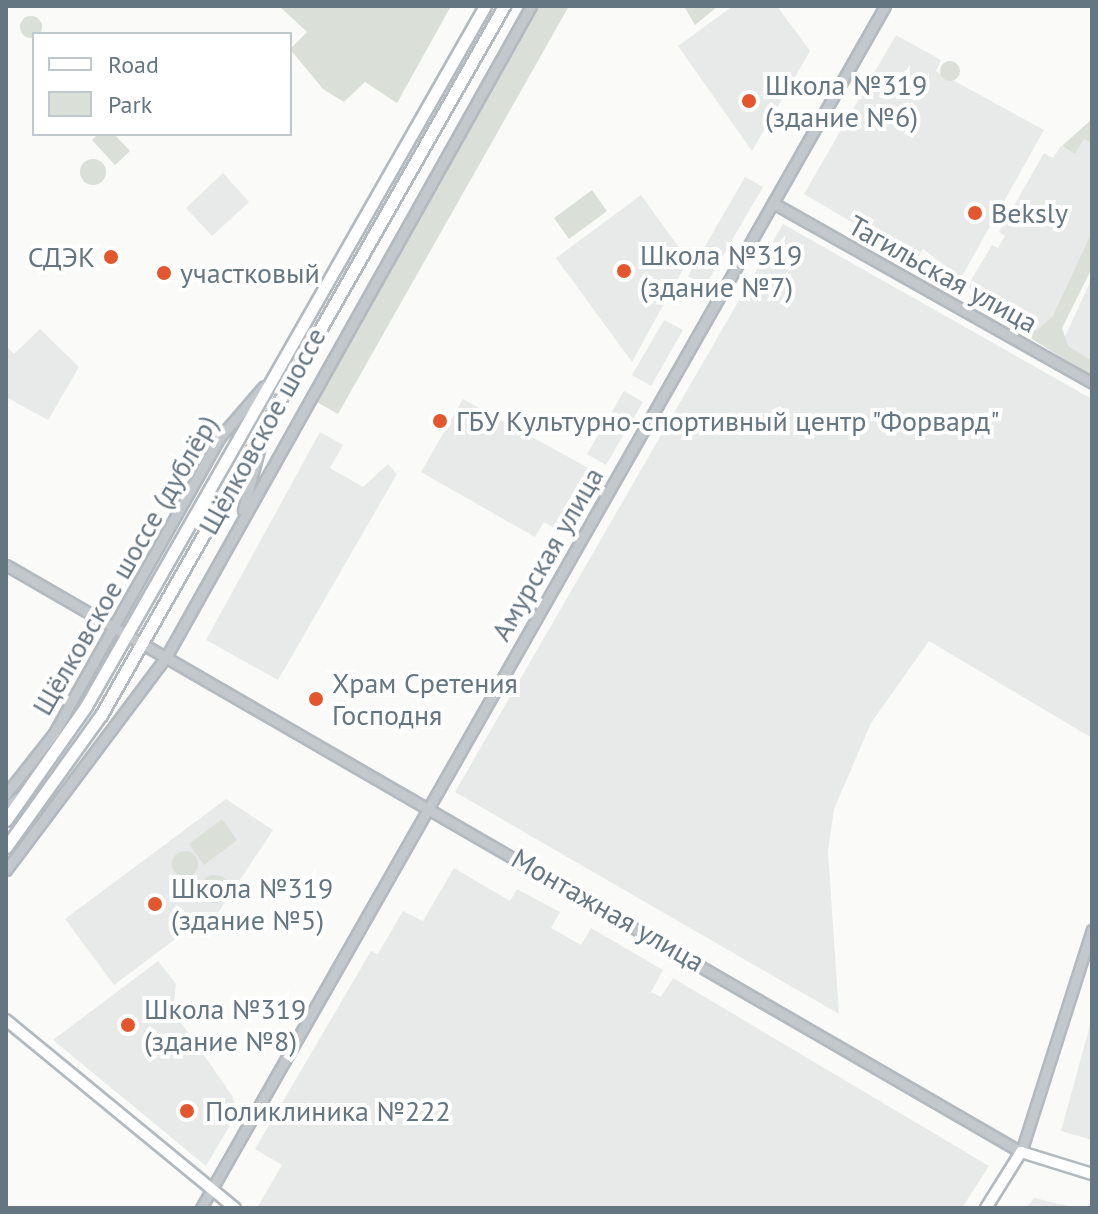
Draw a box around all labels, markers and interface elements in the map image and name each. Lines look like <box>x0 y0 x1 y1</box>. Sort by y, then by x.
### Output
legend <box>32 32 292 136</box>
text: Road <box>108 49 159 80</box>
place label: Школа №319 (здание №6) <box>765 68 927 134</box>
text: Park <box>108 89 152 120</box>
marker: Школа №319 (здание №6) <box>740 92 758 110</box>
place label: Beksly <box>991 196 1068 230</box>
marker: Beksly <box>966 204 984 222</box>
street label: Тагильская улица <box>843 208 1043 340</box>
place label: Школа №319 (здание №7) <box>640 238 802 304</box>
place label: СДЭК <box>28 240 95 274</box>
marker: СДЭК <box>102 248 120 266</box>
place label: участковый <box>180 256 320 290</box>
marker: Школа №319 (здание №7) <box>615 262 633 280</box>
marker: участковый <box>155 264 173 282</box>
street label: Щёлковское шоссе <box>191 322 333 540</box>
place label: ГБУ Культурно-спортивный центр "Форвард" <box>456 404 1002 438</box>
street label: Щёлковское шоссе (дублёр) <box>25 409 225 721</box>
marker: ГБУ Культурно-спортивный центр "Форвард" <box>431 412 449 430</box>
street label: Амурская улица <box>484 461 610 647</box>
place label: Храм Сретения Господня <box>332 666 518 732</box>
marker: Храм Сретения Господня <box>307 690 325 708</box>
street label: Монтажная улица <box>506 841 710 979</box>
place label: Школа №319 (здание №5) <box>171 871 333 937</box>
marker: Школа №319 (здание №5) <box>146 895 164 913</box>
place label: Школа №319 (здание №8) <box>144 992 306 1058</box>
marker: Школа №319 (здание №8) <box>119 1016 137 1034</box>
place label: Поликлиника №222 <box>205 1094 451 1128</box>
marker: Поликлиника №222 <box>176 1100 198 1122</box>

